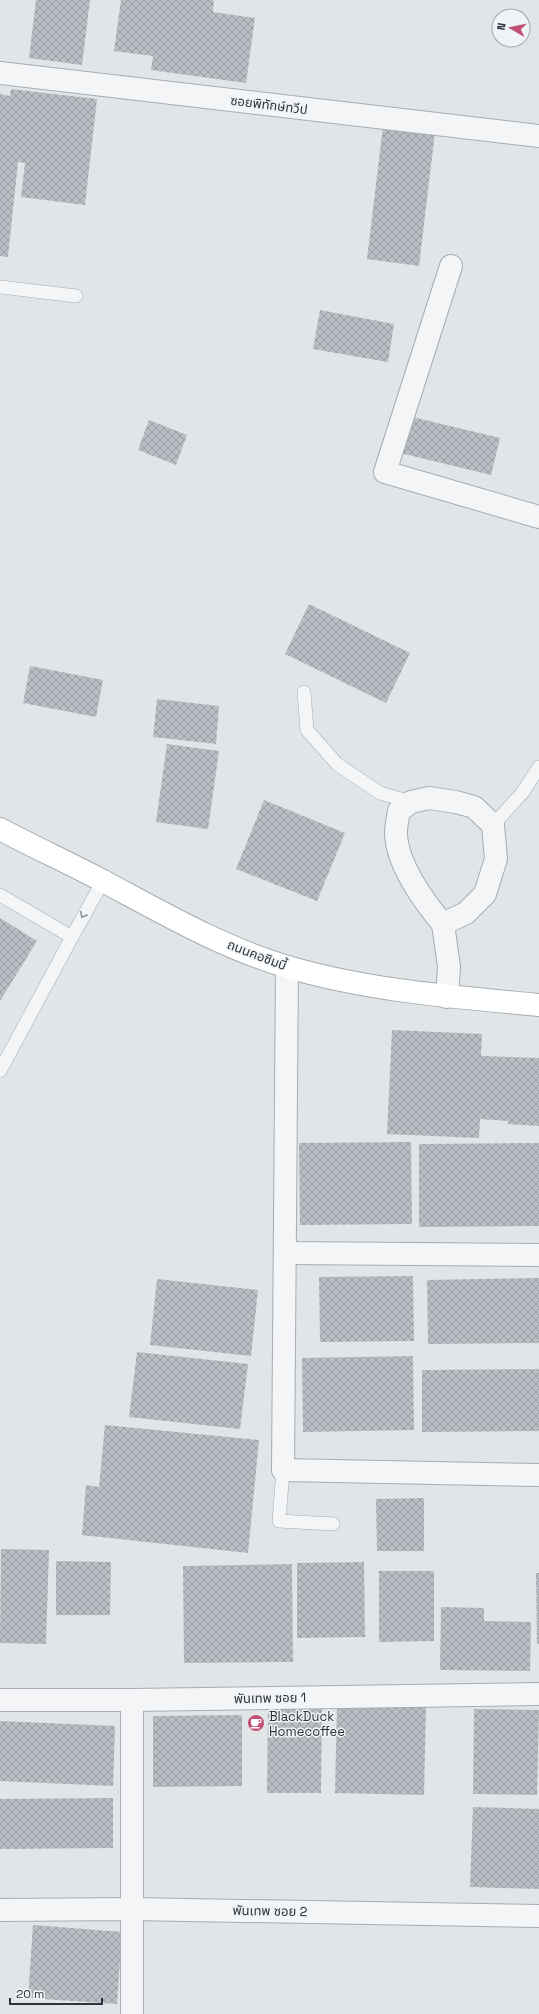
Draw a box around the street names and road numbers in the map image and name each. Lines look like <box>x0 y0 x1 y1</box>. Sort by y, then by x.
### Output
street label: ซอยพิทักษ์ทวีป <box>229 92 309 118</box>
street label: ถนนคอซิมบี้ <box>225 935 290 974</box>
street label: พันเทพ ซอย 1 <box>234 1689 306 1707</box>
street label: พันเทพ ซอย 2 <box>232 1902 308 1920</box>

